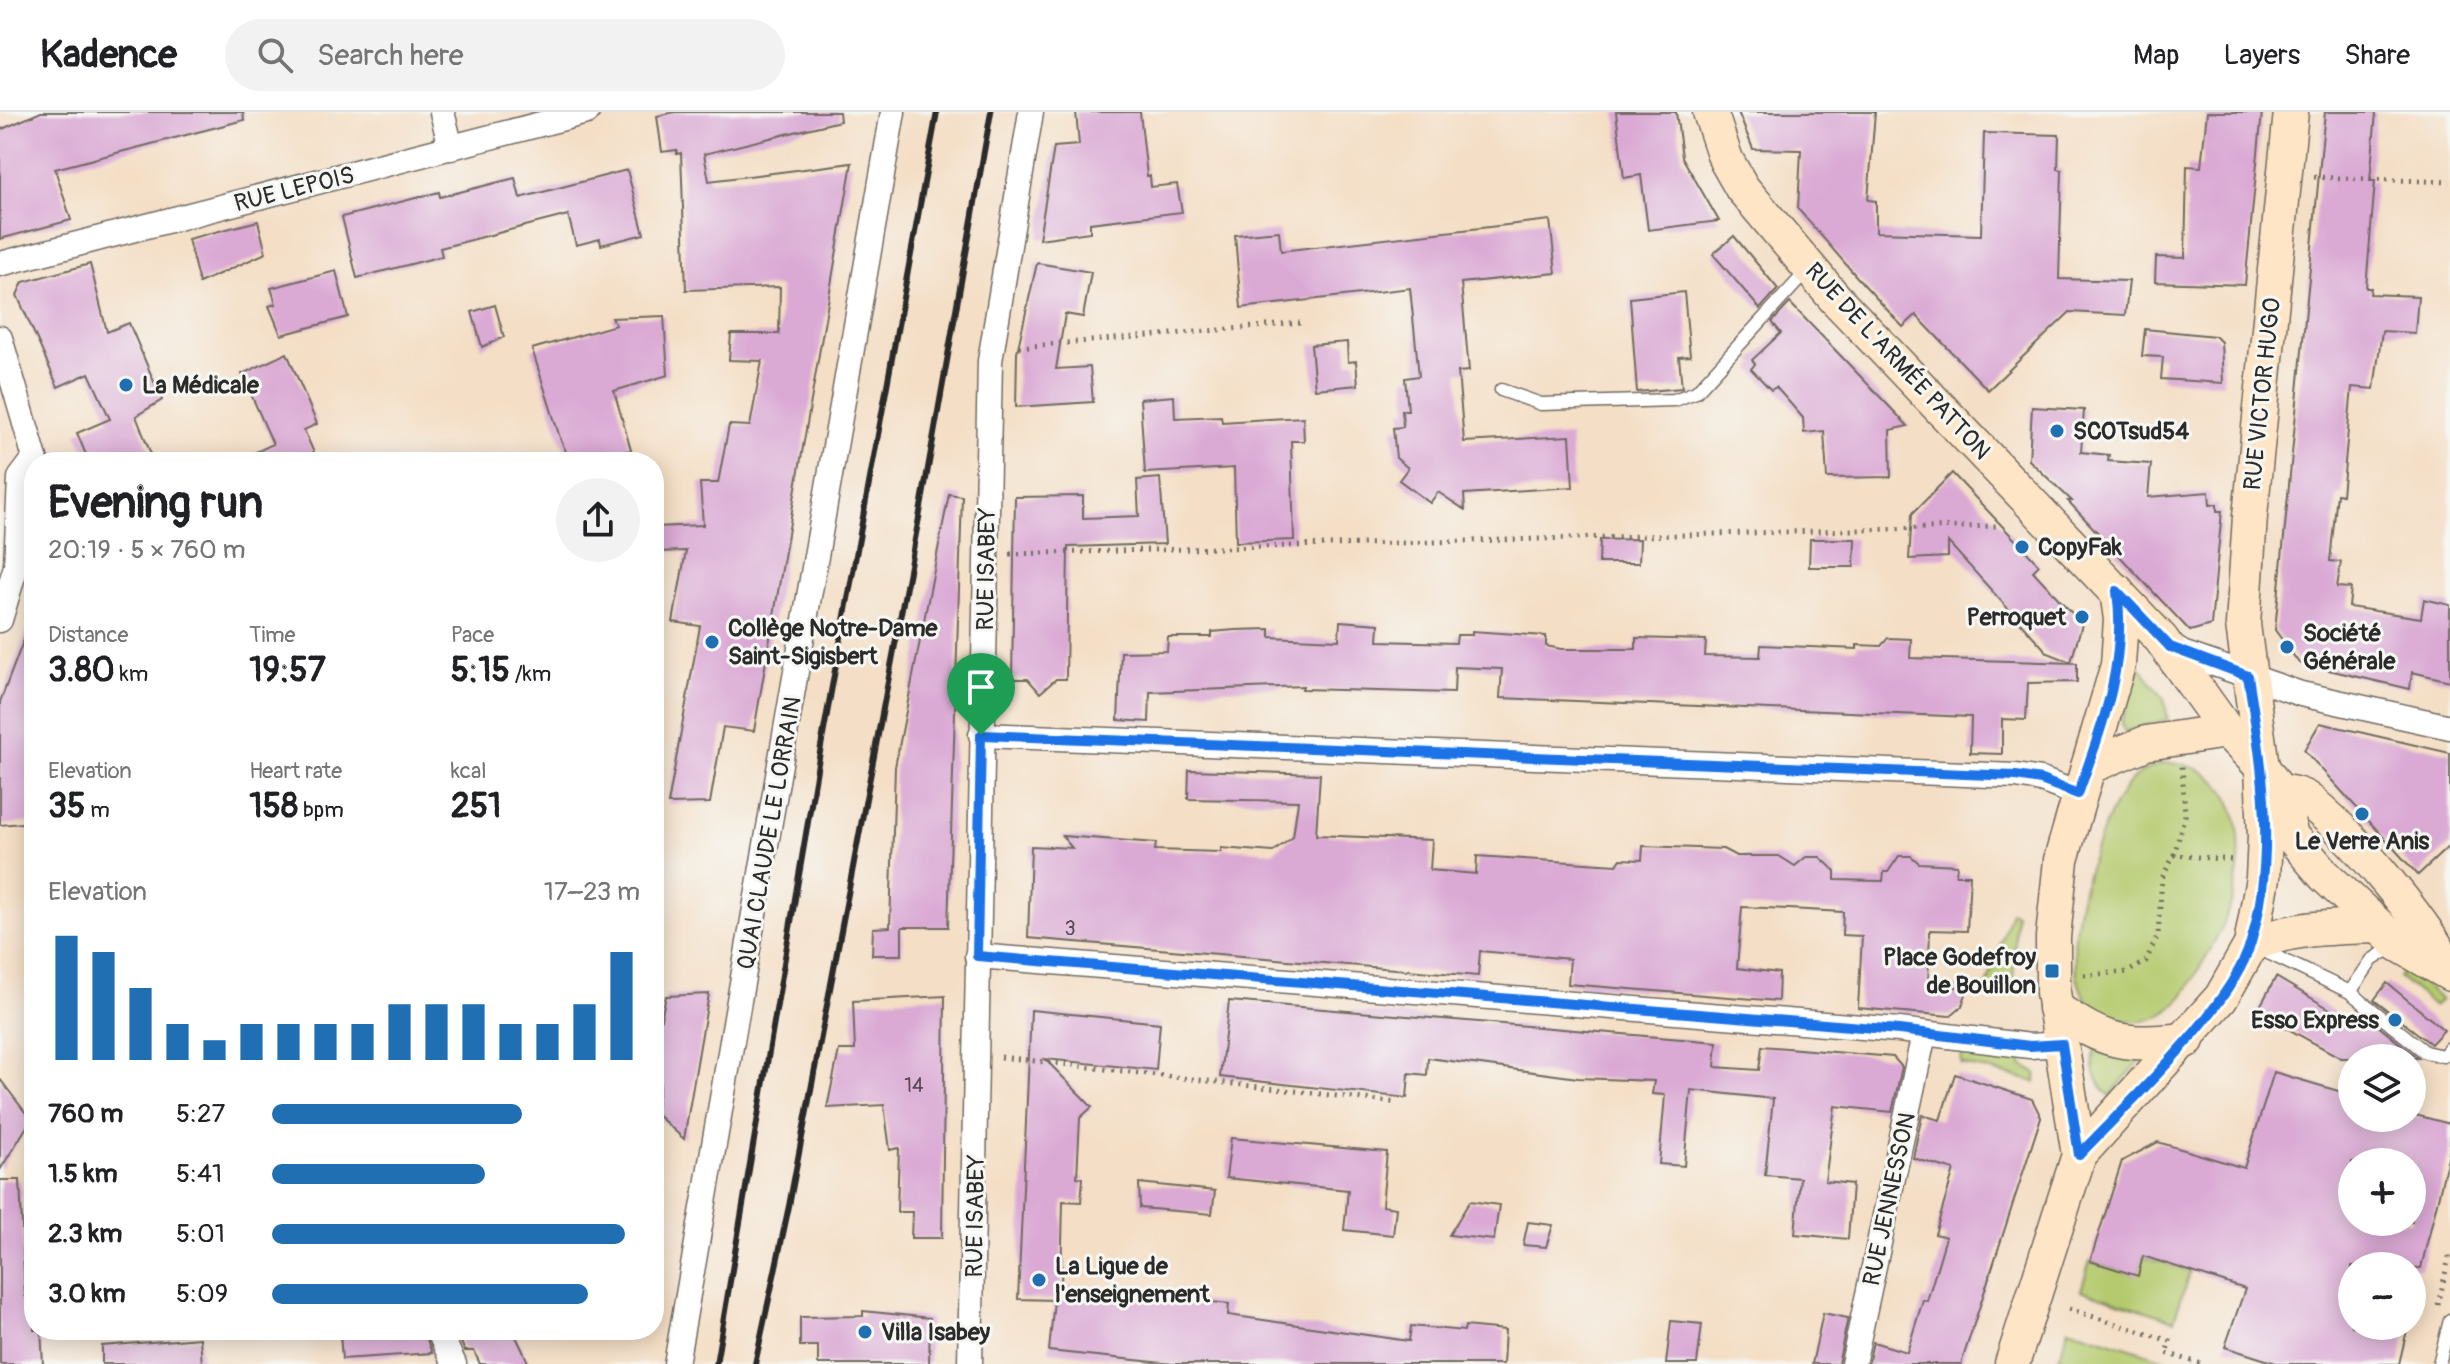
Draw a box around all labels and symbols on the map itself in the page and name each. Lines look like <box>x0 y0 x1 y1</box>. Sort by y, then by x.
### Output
street label: RUE LEPOIS <box>231 161 357 218</box>
street label: RUE DE L'ARMÉE PATTON <box>1799 257 1996 466</box>
street label: RUE VICTOR HUGO <box>2238 296 2287 492</box>
place label: La Médicale <box>142 371 260 400</box>
marker: La Médicale <box>117 376 135 394</box>
place label: SCOTsud54 <box>2073 417 2189 446</box>
marker: SCOTsud54 <box>2048 422 2066 440</box>
street label: RUE ISABEY <box>971 507 1002 631</box>
place label: CopyFak <box>2038 533 2123 562</box>
marker: CopyFak <box>2013 538 2031 556</box>
place label: Perroquet <box>1967 603 2067 632</box>
marker: Perroquet <box>2073 608 2091 626</box>
place label: Collège Notre-Dame Saint-Sigisbert <box>728 614 938 671</box>
place label: Société Générale <box>2303 619 2396 676</box>
marker: Collège Notre-Dame Saint-Sigisbert <box>703 633 721 651</box>
marker: Société Générale <box>2278 638 2296 656</box>
pin <box>947 653 1015 735</box>
street label: QUAI CLAUDE LE LORRAIN <box>731 694 808 972</box>
marker: Le Verre Anis <box>2353 805 2371 823</box>
place label: Le Verre Anis <box>2295 827 2430 856</box>
house number: 3 <box>1064 916 1076 941</box>
place label: Place Godefroy de Bouillon <box>1883 943 2037 1000</box>
marker: Place Godefroy de Bouillon <box>2043 962 2061 980</box>
place label: Esso Express <box>2251 1006 2379 1035</box>
marker: Esso Express <box>2386 1011 2404 1029</box>
house number: 14 <box>904 1073 924 1098</box>
street label: RUE JENNESSON <box>1857 1110 1922 1288</box>
street label: RUE ISABEY <box>960 1154 991 1278</box>
place label: La Ligue de l'enseignement <box>1055 1252 1211 1309</box>
marker: La Ligue de l'enseignement <box>1030 1271 1048 1289</box>
place label: Villa Isabey <box>881 1318 991 1347</box>
marker: Villa Isabey <box>856 1323 874 1341</box>

